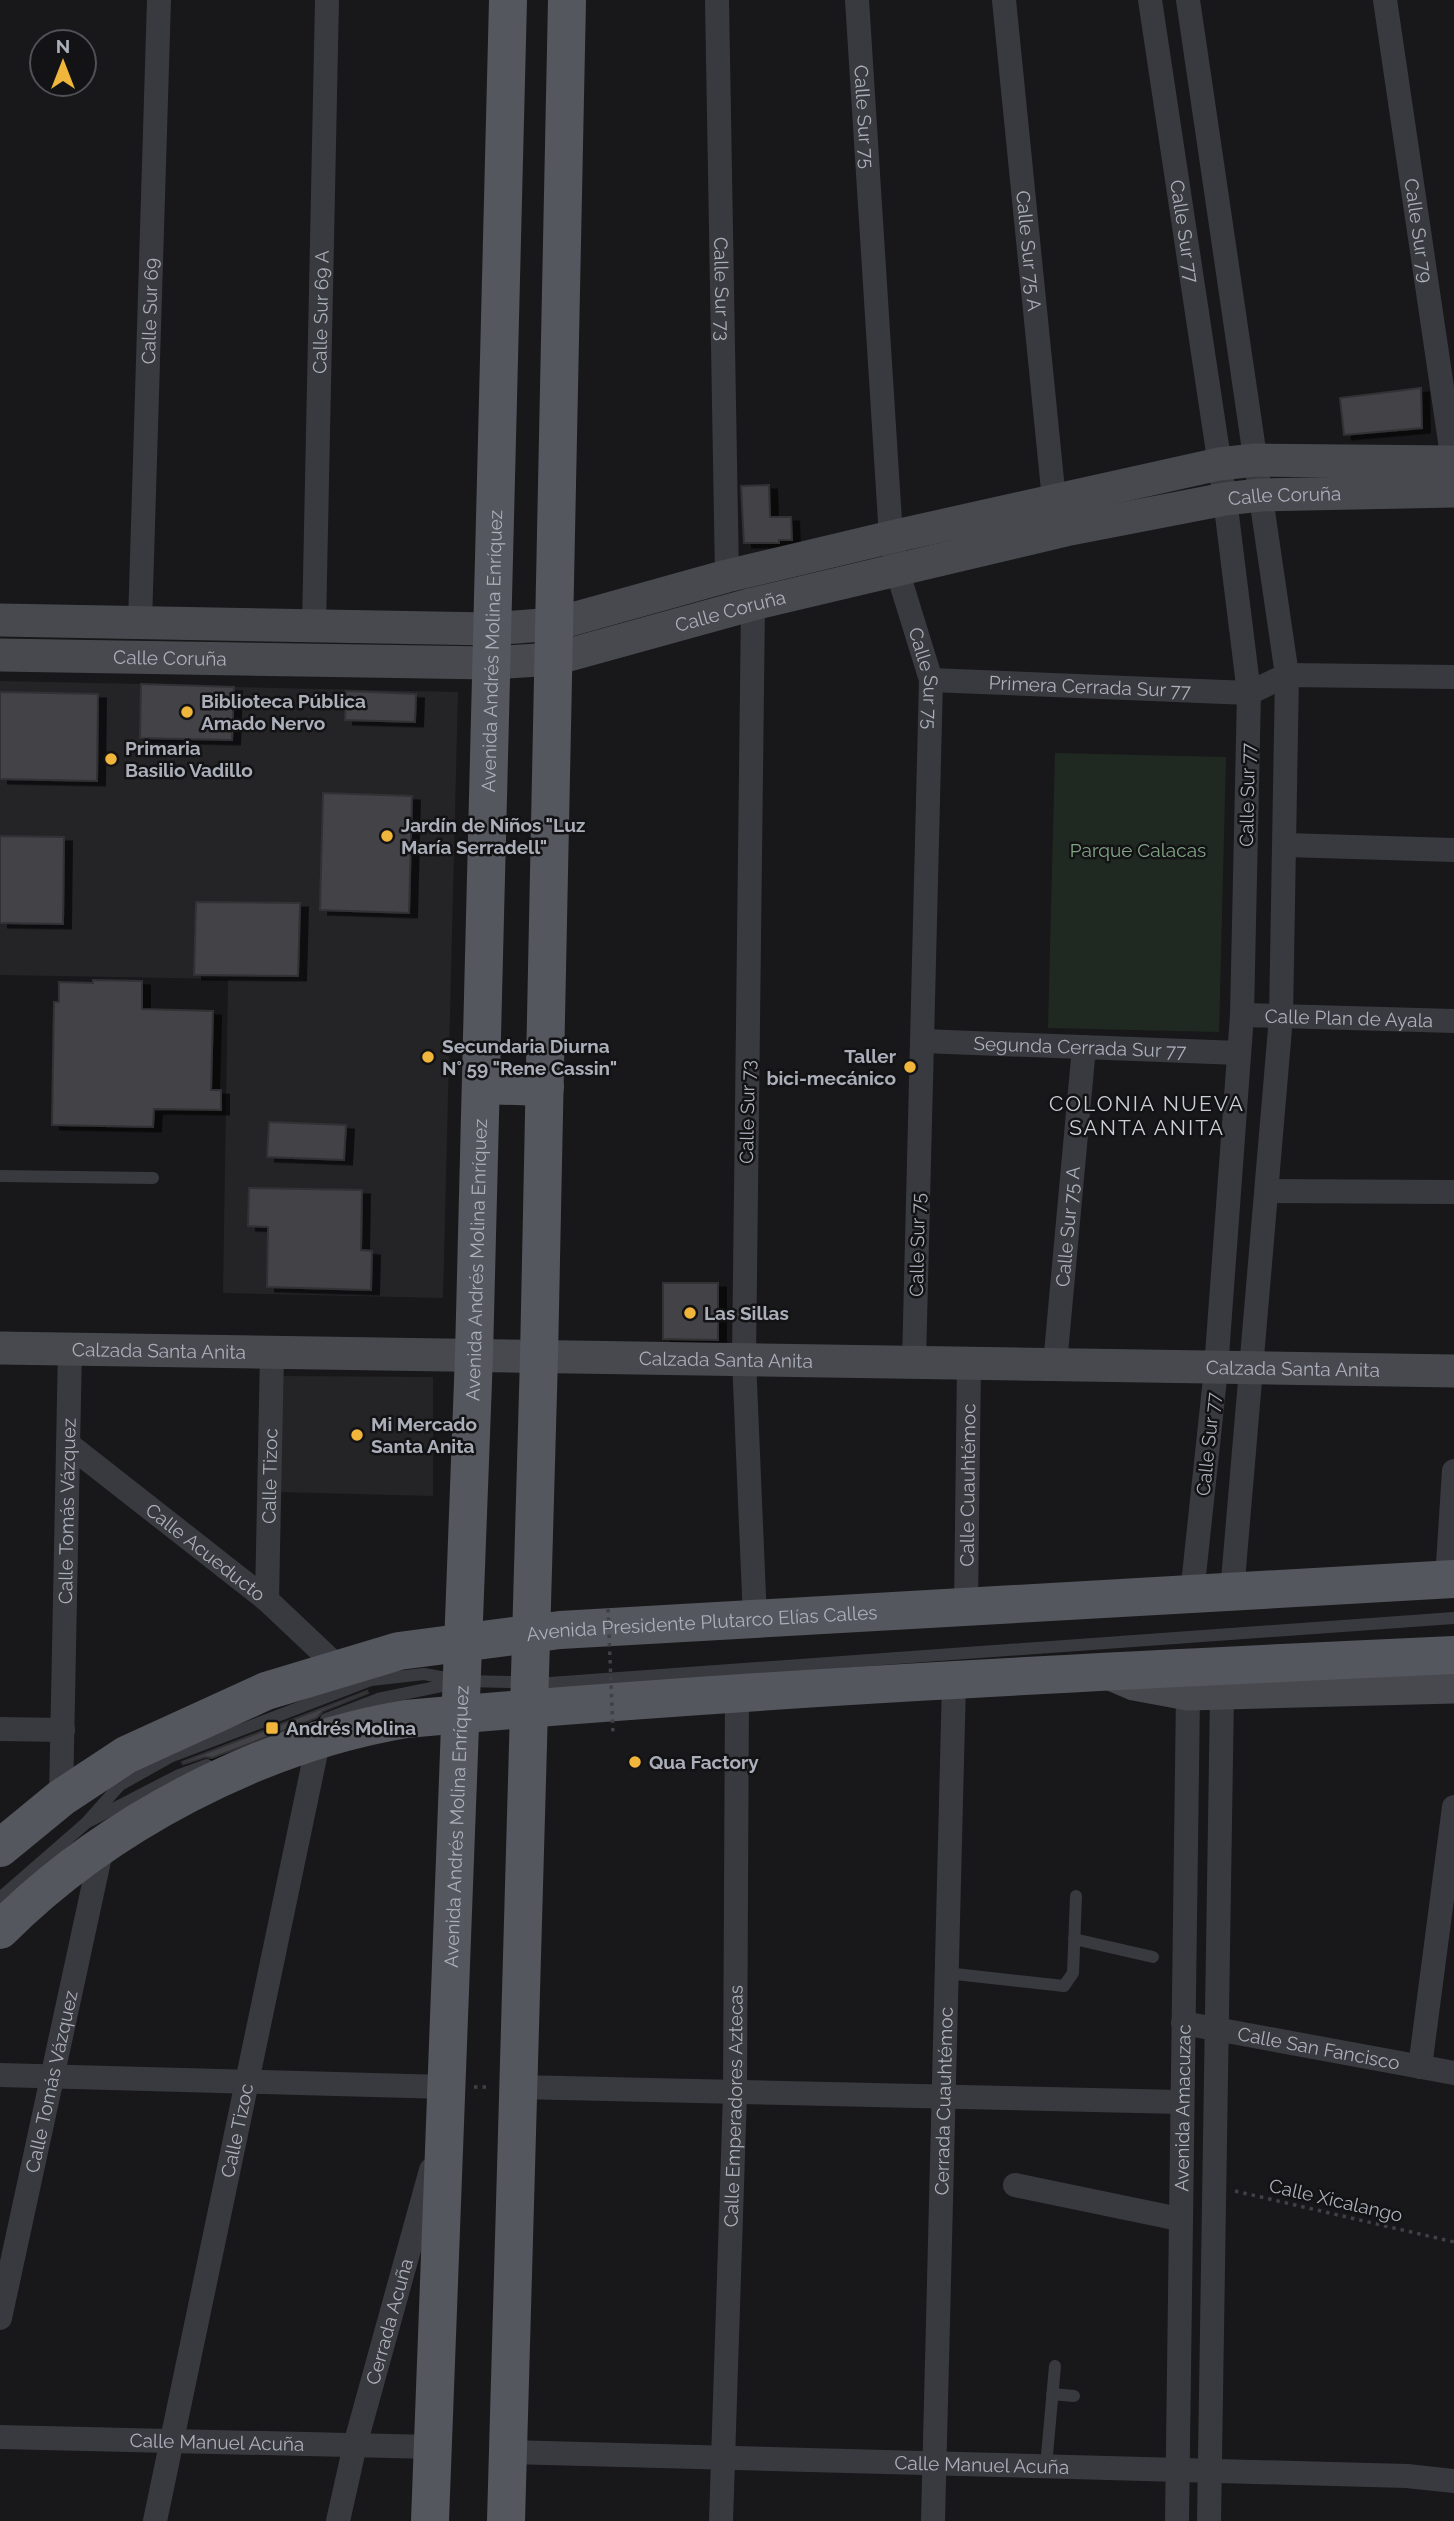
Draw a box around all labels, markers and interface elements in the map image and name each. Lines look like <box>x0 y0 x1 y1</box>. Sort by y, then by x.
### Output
north arrow <box>28 28 98 98</box>
text: N <box>56 35 70 57</box>
street label: Calle Sur 75 <box>850 64 879 169</box>
street label: Calle Sur 79 <box>1400 177 1437 284</box>
street label: Calle Sur 77 <box>1166 178 1203 284</box>
street label: Calle Sur 75 A <box>1012 189 1046 312</box>
street label: Calle Sur 73 <box>710 237 734 341</box>
street label: Calle Sur 69 A <box>308 250 333 374</box>
street label: Calle Sur 69 <box>137 258 162 365</box>
street label: Calle Coruña <box>1227 482 1341 510</box>
street label: Avenida Andrés Molina Enríquez <box>477 510 506 793</box>
street label: Calle Coruña <box>673 586 788 636</box>
street label: Calle Sur 75 <box>904 624 942 729</box>
street label: Calle Coruña <box>113 646 227 670</box>
street label: Primera Cerrada Sur 77 <box>988 671 1191 702</box>
place label: Biblioteca Pública Amado Nervo <box>201 690 366 734</box>
marker: Biblioteca Pública Amado Nervo <box>179 704 195 720</box>
place label: Primaria Basilio Vadillo <box>125 737 253 781</box>
street label: Calle Sur 77 <box>1235 743 1259 847</box>
marker: Primaria Basilio Vadillo <box>103 751 119 767</box>
place label: Jardín de Niños "Luz María Serradell" <box>401 814 585 858</box>
marker: Jardín de Niños "Luz María Serradell" <box>379 828 395 844</box>
park label: Parque Calacas <box>1070 839 1206 861</box>
street label: Calle Plan de Ayala <box>1264 1005 1433 1031</box>
street label: Segunda Cerrada Sur 77 <box>973 1032 1187 1062</box>
place label: Secundaria Diurna N° 59 "Rene Cassin" <box>442 1035 617 1079</box>
place label: Taller bici-mecánico <box>766 1045 897 1089</box>
marker: Secundaria Diurna N° 59 "Rene Cassin" <box>420 1049 436 1065</box>
marker: Taller bici-mecánico <box>902 1059 918 1075</box>
street label: Calle Sur 73 <box>735 1060 759 1164</box>
district label: COLONIA NUEVA SANTA ANITA <box>1049 1091 1245 1140</box>
street label: Avenida Andrés Molina Enríquez <box>461 1118 491 1401</box>
street label: Calle Sur 75 A <box>1051 1165 1084 1288</box>
street label: Calle Sur 75 <box>905 1193 929 1297</box>
place label: Las Sillas <box>704 1302 789 1324</box>
marker: Las Sillas <box>682 1305 698 1321</box>
street label: Calzada Santa Anita <box>72 1338 246 1363</box>
street label: Calzada Santa Anita <box>639 1347 813 1372</box>
street label: Calzada Santa Anita <box>1206 1356 1380 1381</box>
street label: Calle Sur 77 <box>1192 1391 1224 1497</box>
street label: Calle Cuauhtémoc <box>955 1403 980 1567</box>
place label: Mi Mercado Santa Anita <box>371 1413 477 1457</box>
street label: Calle Tomás Vázquez <box>54 1418 80 1604</box>
marker: Mi Mercado Santa Anita <box>349 1427 365 1443</box>
street label: Calle Tizoc <box>258 1428 281 1524</box>
street label: Calle Acueducto <box>142 1498 270 1606</box>
street label: Avenida Presidente Plutarco Elías Calles <box>525 1601 878 1645</box>
street label: Avenida Andrés Molina Enríquez <box>440 1685 473 1968</box>
place label: Andrés Molina <box>286 1717 416 1739</box>
marker: Andrés Molina <box>264 1720 280 1736</box>
place label: Qua Factory <box>649 1751 759 1773</box>
marker: Qua Factory <box>627 1754 643 1770</box>
street label: Calle Emperadores Aztecas <box>720 1985 747 2228</box>
street label: Calle Tomás Vázquez <box>21 1988 82 2175</box>
street label: Cerrada Cuauhtémoc <box>930 2007 957 2196</box>
street label: Calle San Fancisco <box>1236 2022 1402 2074</box>
street label: Avenida Amacuzac <box>1170 2024 1195 2192</box>
street label: Calle Tizoc <box>216 2081 257 2180</box>
street label: Calle Xicalango <box>1267 2174 1405 2226</box>
street label: Cerrada Acuña <box>361 2256 417 2387</box>
street label: Calle Manuel Acuña <box>129 2429 305 2455</box>
street label: Calle Manuel Acuña <box>894 2451 1070 2478</box>

